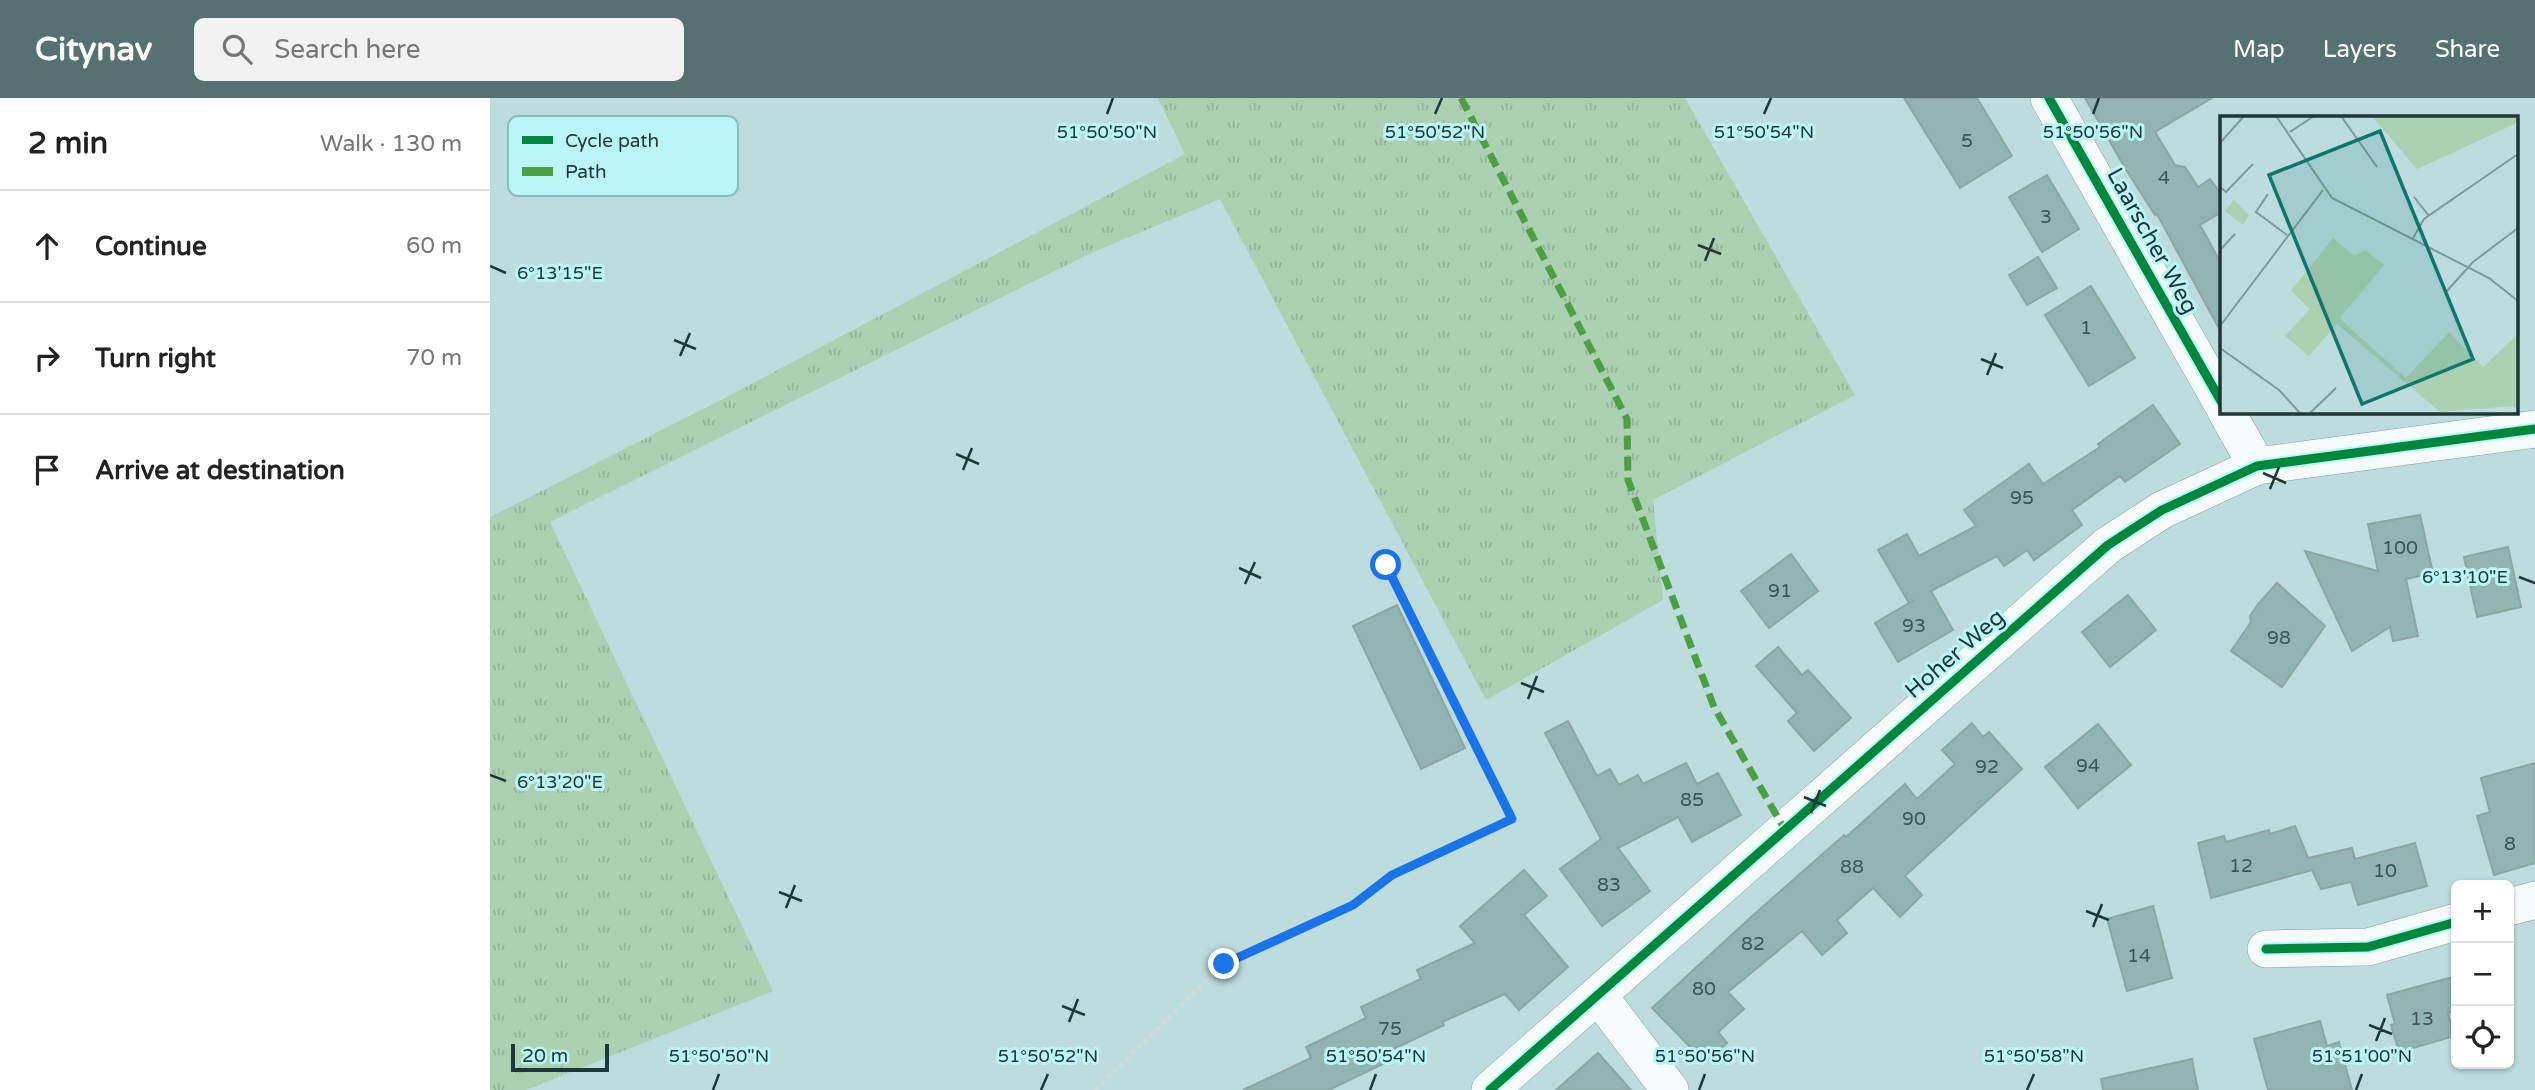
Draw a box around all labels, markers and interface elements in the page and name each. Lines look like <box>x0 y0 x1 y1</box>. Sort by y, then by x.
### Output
search box <box>194 18 684 81</box>
text: Citynav <box>35 30 152 69</box>
icon: search <box>218 30 256 68</box>
text: Search here <box>274 34 420 65</box>
text: Map <box>2233 35 2285 64</box>
text: Layers <box>2323 35 2397 64</box>
text: Share <box>2435 35 2500 64</box>
legend <box>508 116 738 196</box>
inset map <box>2220 116 2518 413</box>
text: 51°50'50"N <box>1057 121 1157 143</box>
text: 51°50'52"N <box>1385 121 1485 143</box>
text: 51°50'54"N <box>1714 121 1814 143</box>
text: 51°50'56"N <box>2043 121 2143 143</box>
text: 2 min <box>28 125 108 162</box>
text: Walk · 130 m <box>320 130 462 158</box>
text: Cycle path <box>565 130 659 152</box>
house number: 5 <box>1961 130 1973 152</box>
text: Path <box>565 161 607 183</box>
street label: Laarscher Weg <box>2100 163 2204 319</box>
house number: 4 <box>2158 167 2170 189</box>
house number: 3 <box>2040 206 2052 228</box>
icon: ahead <box>28 227 66 265</box>
text: Continue <box>95 231 207 262</box>
text: 60 m <box>406 232 462 260</box>
text: 6°13'15"E <box>517 262 603 284</box>
house number: 1 <box>2080 317 2092 339</box>
icon: right <box>28 339 66 377</box>
text: Turn right <box>95 343 216 374</box>
text: 70 m <box>406 344 462 372</box>
icon: arrive <box>28 451 66 489</box>
text: Arrive at destination <box>95 455 345 486</box>
house number: 95 <box>2010 487 2034 509</box>
house number: 100 <box>2382 537 2418 559</box>
route start <box>1370 549 1401 580</box>
text: 6°13'10"E <box>2422 566 2508 588</box>
house number: 91 <box>1768 580 1792 602</box>
street label: Hoher Weg <box>1900 603 2010 705</box>
house number: 93 <box>1902 615 1926 637</box>
house number: 98 <box>2267 627 2291 649</box>
house number: 94 <box>2076 755 2100 777</box>
house number: 92 <box>1975 756 1999 778</box>
text: 6°13'20"E <box>517 771 603 793</box>
house number: 85 <box>1680 789 1704 811</box>
house number: 90 <box>1902 808 1926 830</box>
house number: 8 <box>2504 833 2516 855</box>
house number: 12 <box>2229 855 2253 877</box>
house number: 88 <box>1840 856 1864 878</box>
house number: 10 <box>2373 860 2397 882</box>
house number: 83 <box>1597 874 1621 896</box>
map controls <box>2451 880 2514 1069</box>
button: + <box>2451 880 2514 943</box>
house number: 82 <box>1741 933 1765 955</box>
button: − <box>2451 943 2514 1006</box>
house number: 14 <box>2127 945 2151 967</box>
route end <box>1208 948 1239 979</box>
house number: 80 <box>1692 978 1716 1000</box>
button: locate <box>2451 1006 2514 1069</box>
house number: 13 <box>2410 1008 2434 1030</box>
house number: 75 <box>1378 1018 1402 1040</box>
scale bar <box>511 1041 609 1073</box>
text: 20 m <box>522 1045 568 1067</box>
text: 51°50'50"N <box>669 1045 769 1067</box>
text: 51°50'52"N <box>998 1045 1098 1067</box>
text: 51°50'54"N <box>1326 1045 1426 1067</box>
text: 51°50'56"N <box>1655 1045 1755 1067</box>
text: 51°50'58"N <box>1984 1045 2084 1067</box>
text: 51°51'00"N <box>2312 1045 2412 1067</box>

